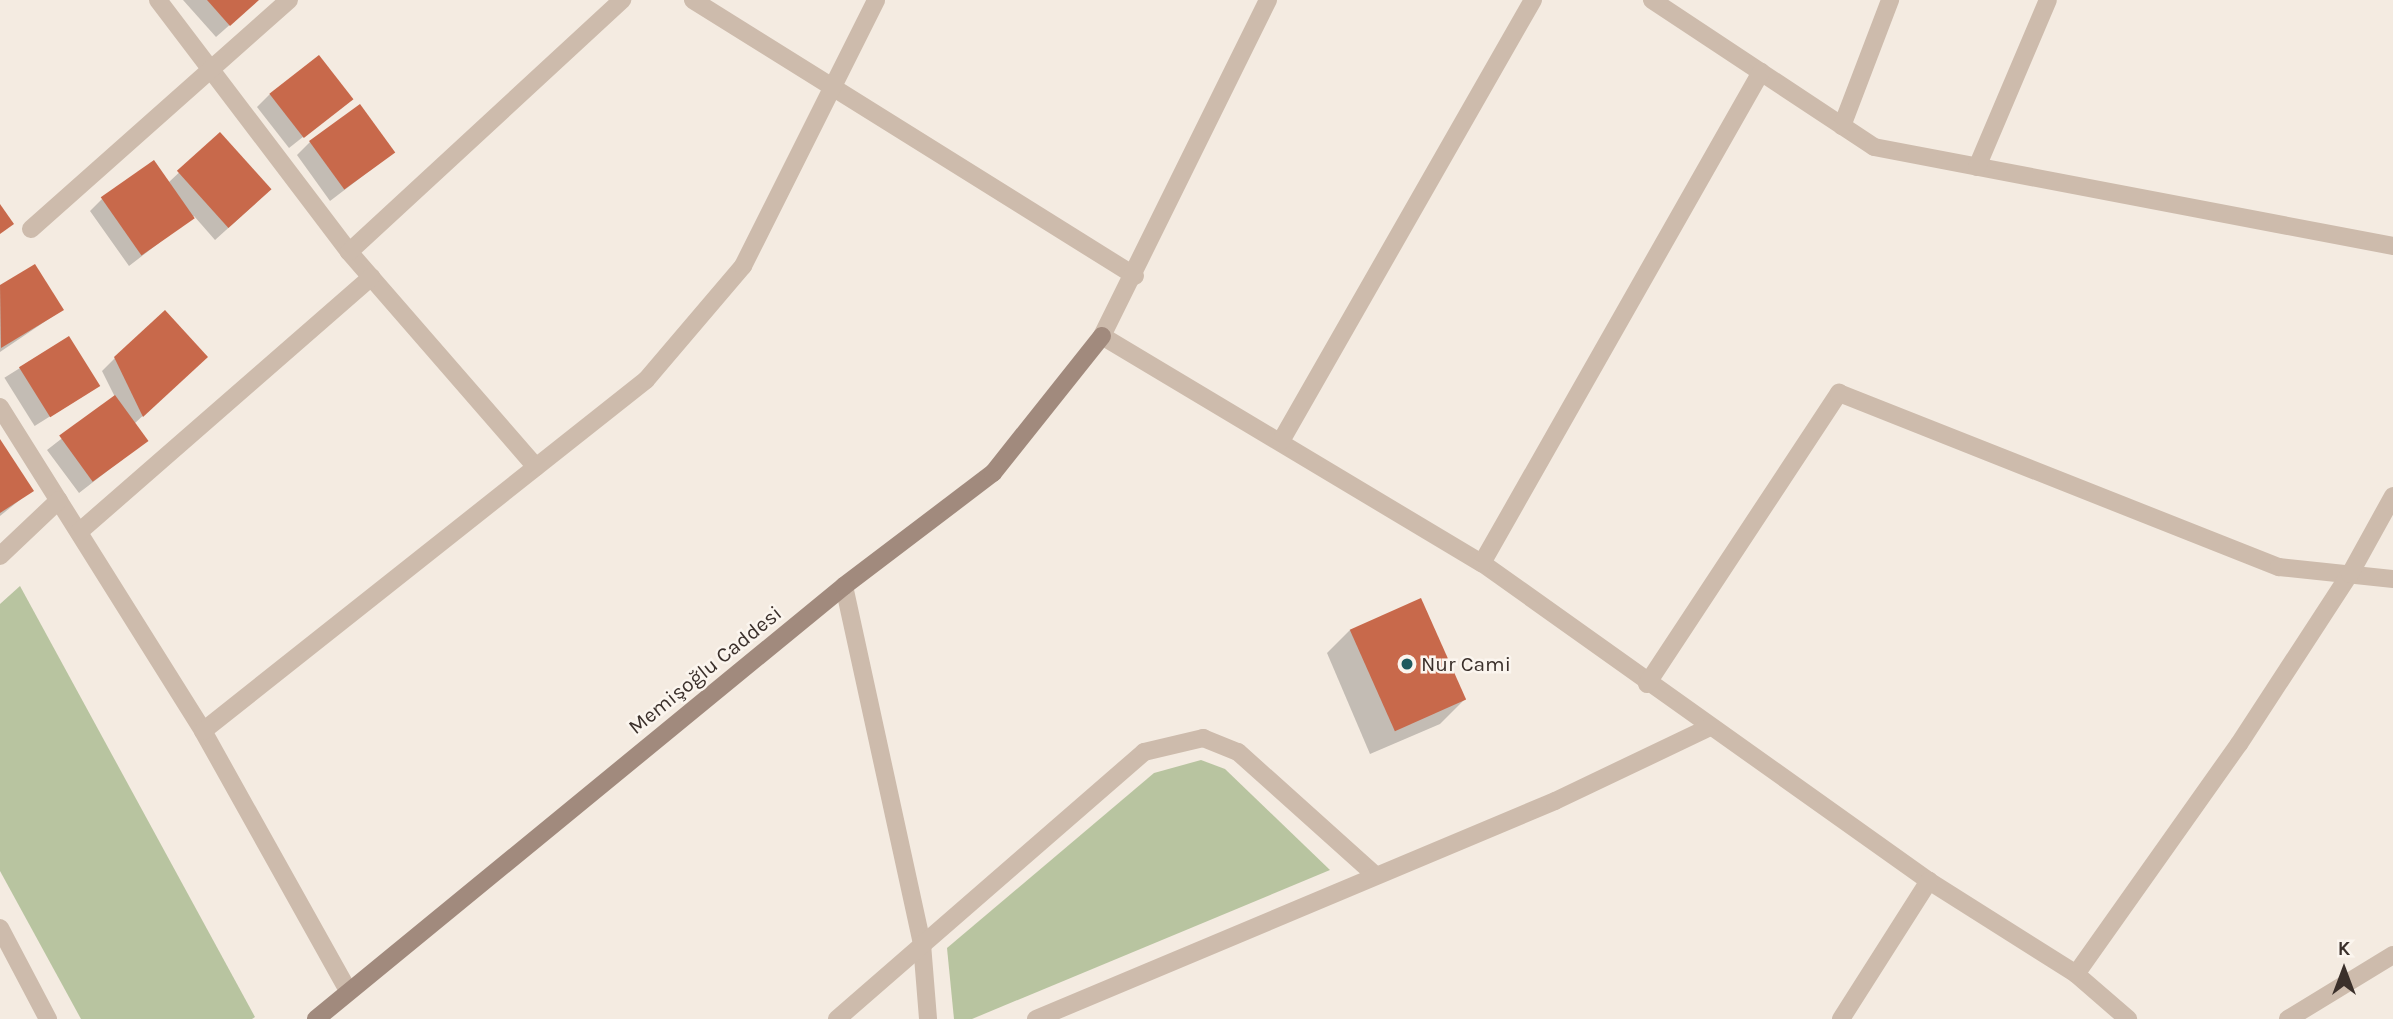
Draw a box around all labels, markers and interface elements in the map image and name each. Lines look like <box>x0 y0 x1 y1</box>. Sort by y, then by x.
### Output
street label: Memişoğlu Caddesi <box>623 600 787 740</box>
place label: Nur Cami <box>1421 651 1511 677</box>
marker: Nur Cami <box>1399 656 1415 672</box>
north arrow <box>2309 935 2379 1005</box>
text: K <box>2338 938 2350 960</box>

